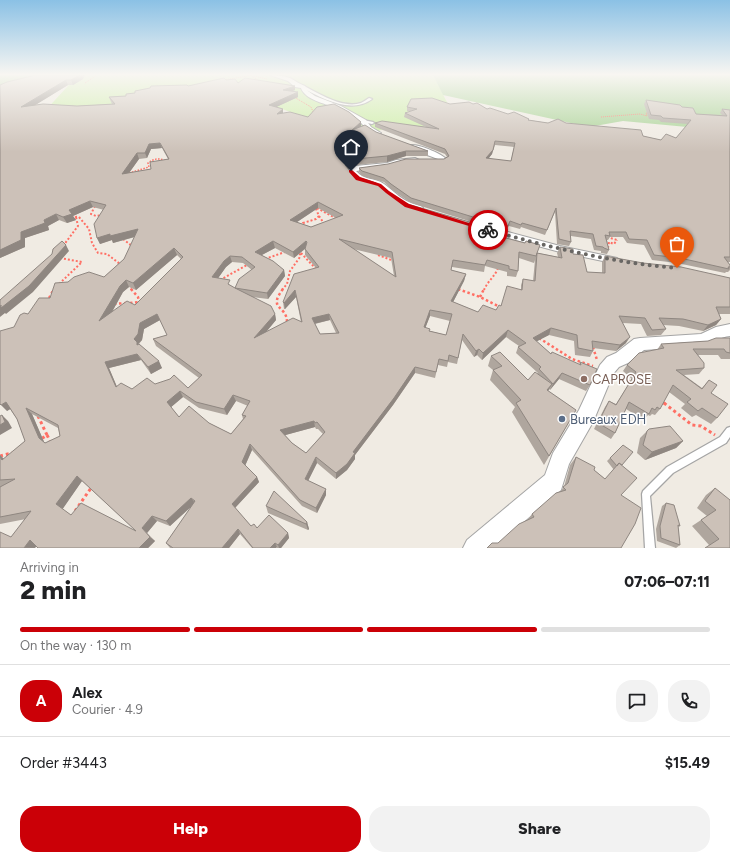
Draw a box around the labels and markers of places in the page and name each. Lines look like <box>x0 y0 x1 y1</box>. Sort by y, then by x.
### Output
pin <box>334 130 368 171</box>
pin <box>660 227 694 268</box>
place label: CAPROSE <box>592 372 652 387</box>
marker: CAPROSE <box>579 374 589 384</box>
place label: Bureaux EDH <box>570 412 646 427</box>
marker: Bureaux EDH <box>557 414 567 424</box>

